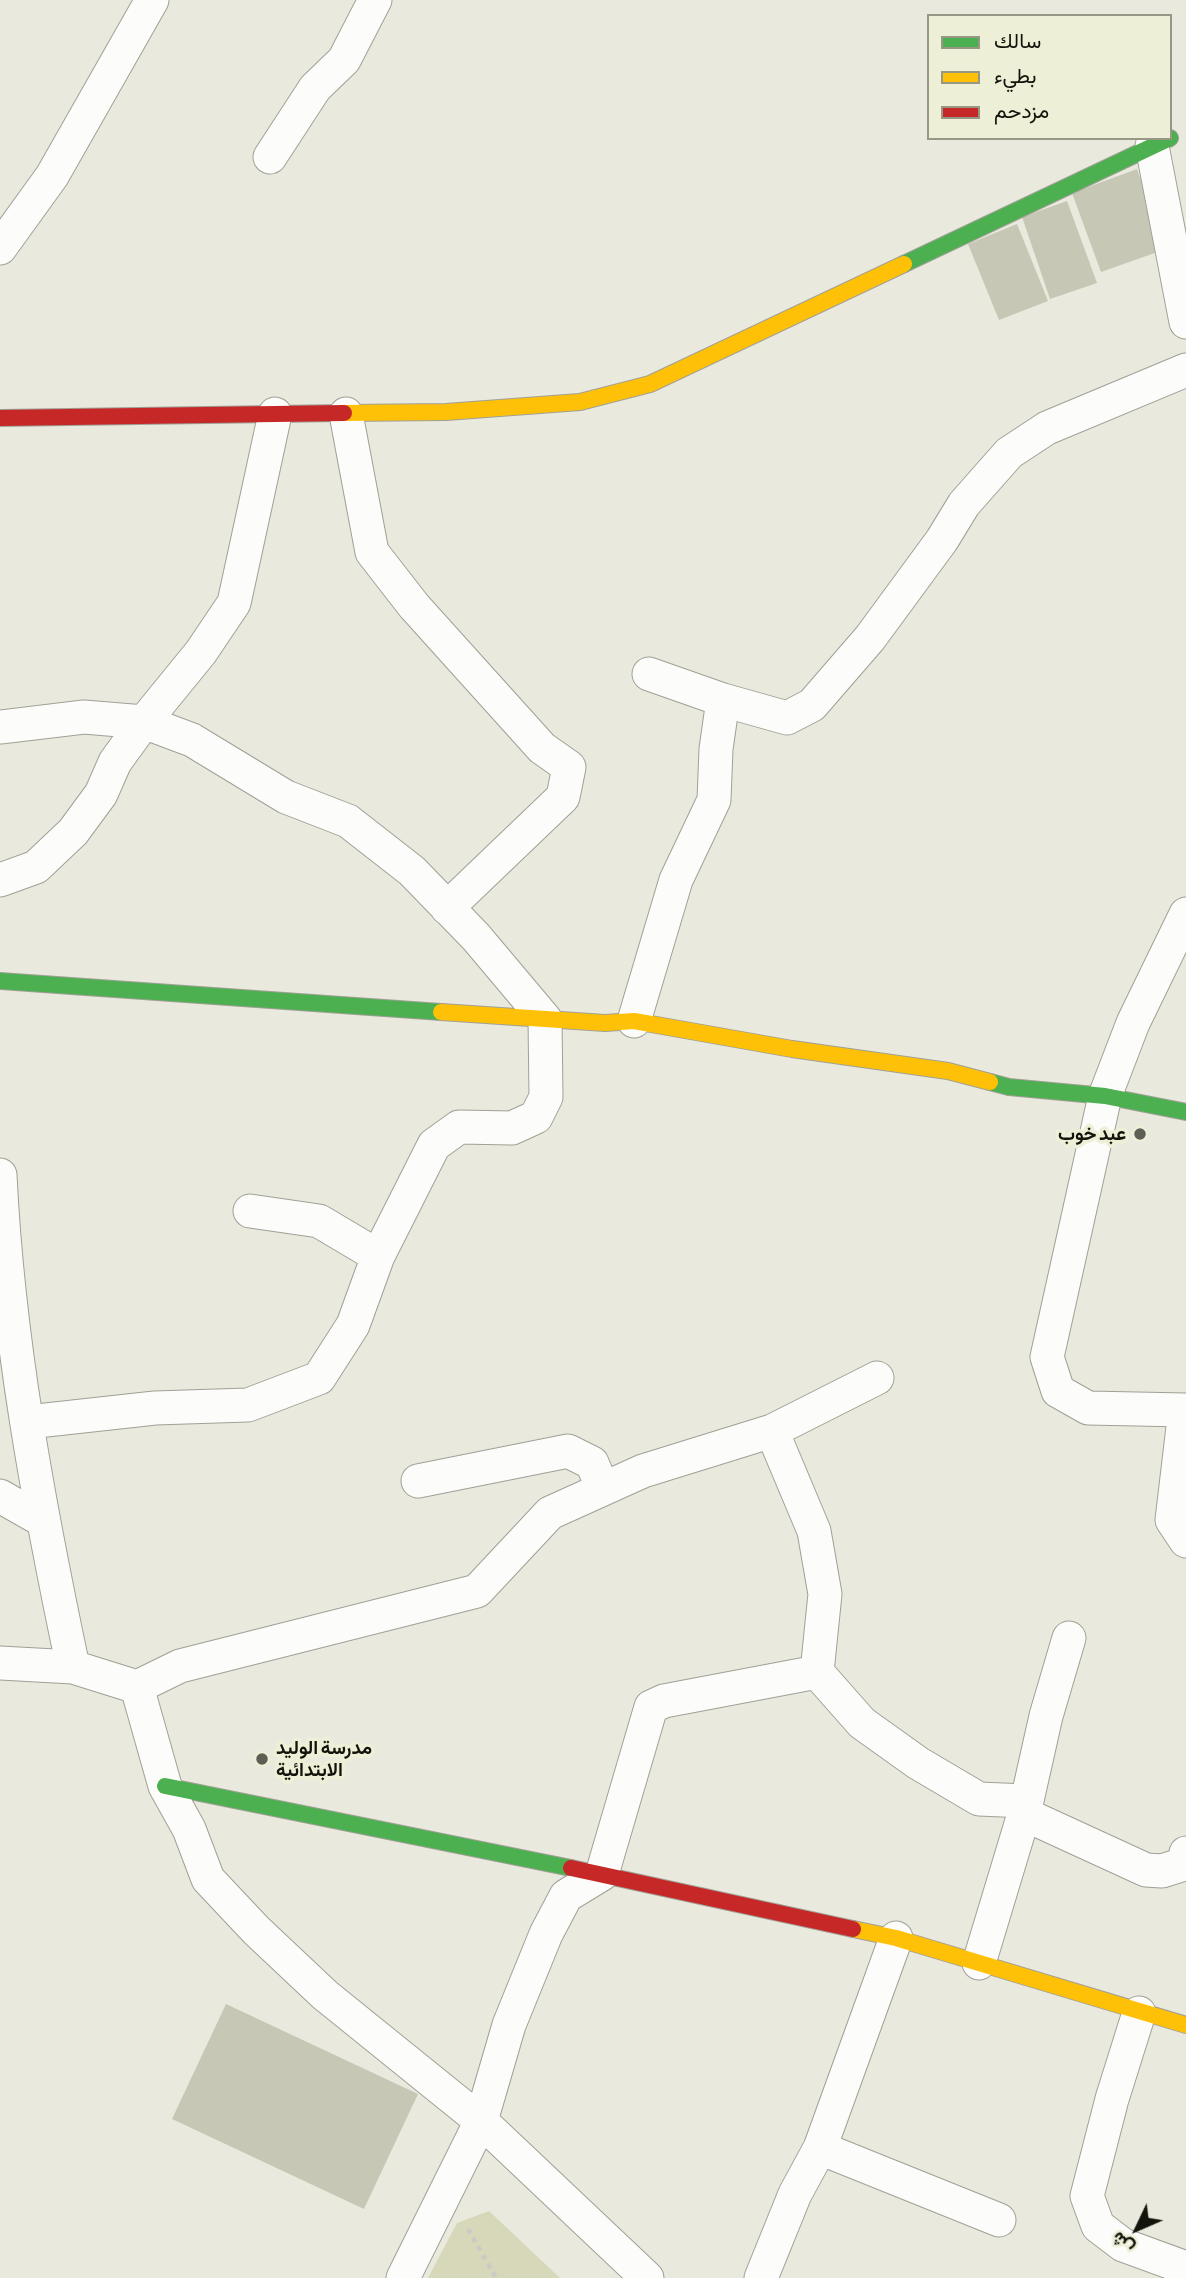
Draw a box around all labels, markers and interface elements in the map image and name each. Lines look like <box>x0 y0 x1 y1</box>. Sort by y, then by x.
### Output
legend <box>927 14 1172 140</box>
text: سالك <box>994 28 1041 52</box>
text: بطيء <box>994 63 1037 87</box>
text: مزدحم <box>994 98 1049 122</box>
place label: عبد خوب <box>1058 1123 1126 1145</box>
marker: عبد خوب <box>1132 1126 1148 1142</box>
place label: مدرسة الوليد الابتدائية <box>276 1737 372 1781</box>
marker: مدرسة الوليد الابتدائية <box>254 1751 270 1767</box>
north arrow <box>1102 2194 1172 2264</box>
text: ش <box>1106 2228 1138 2259</box>

